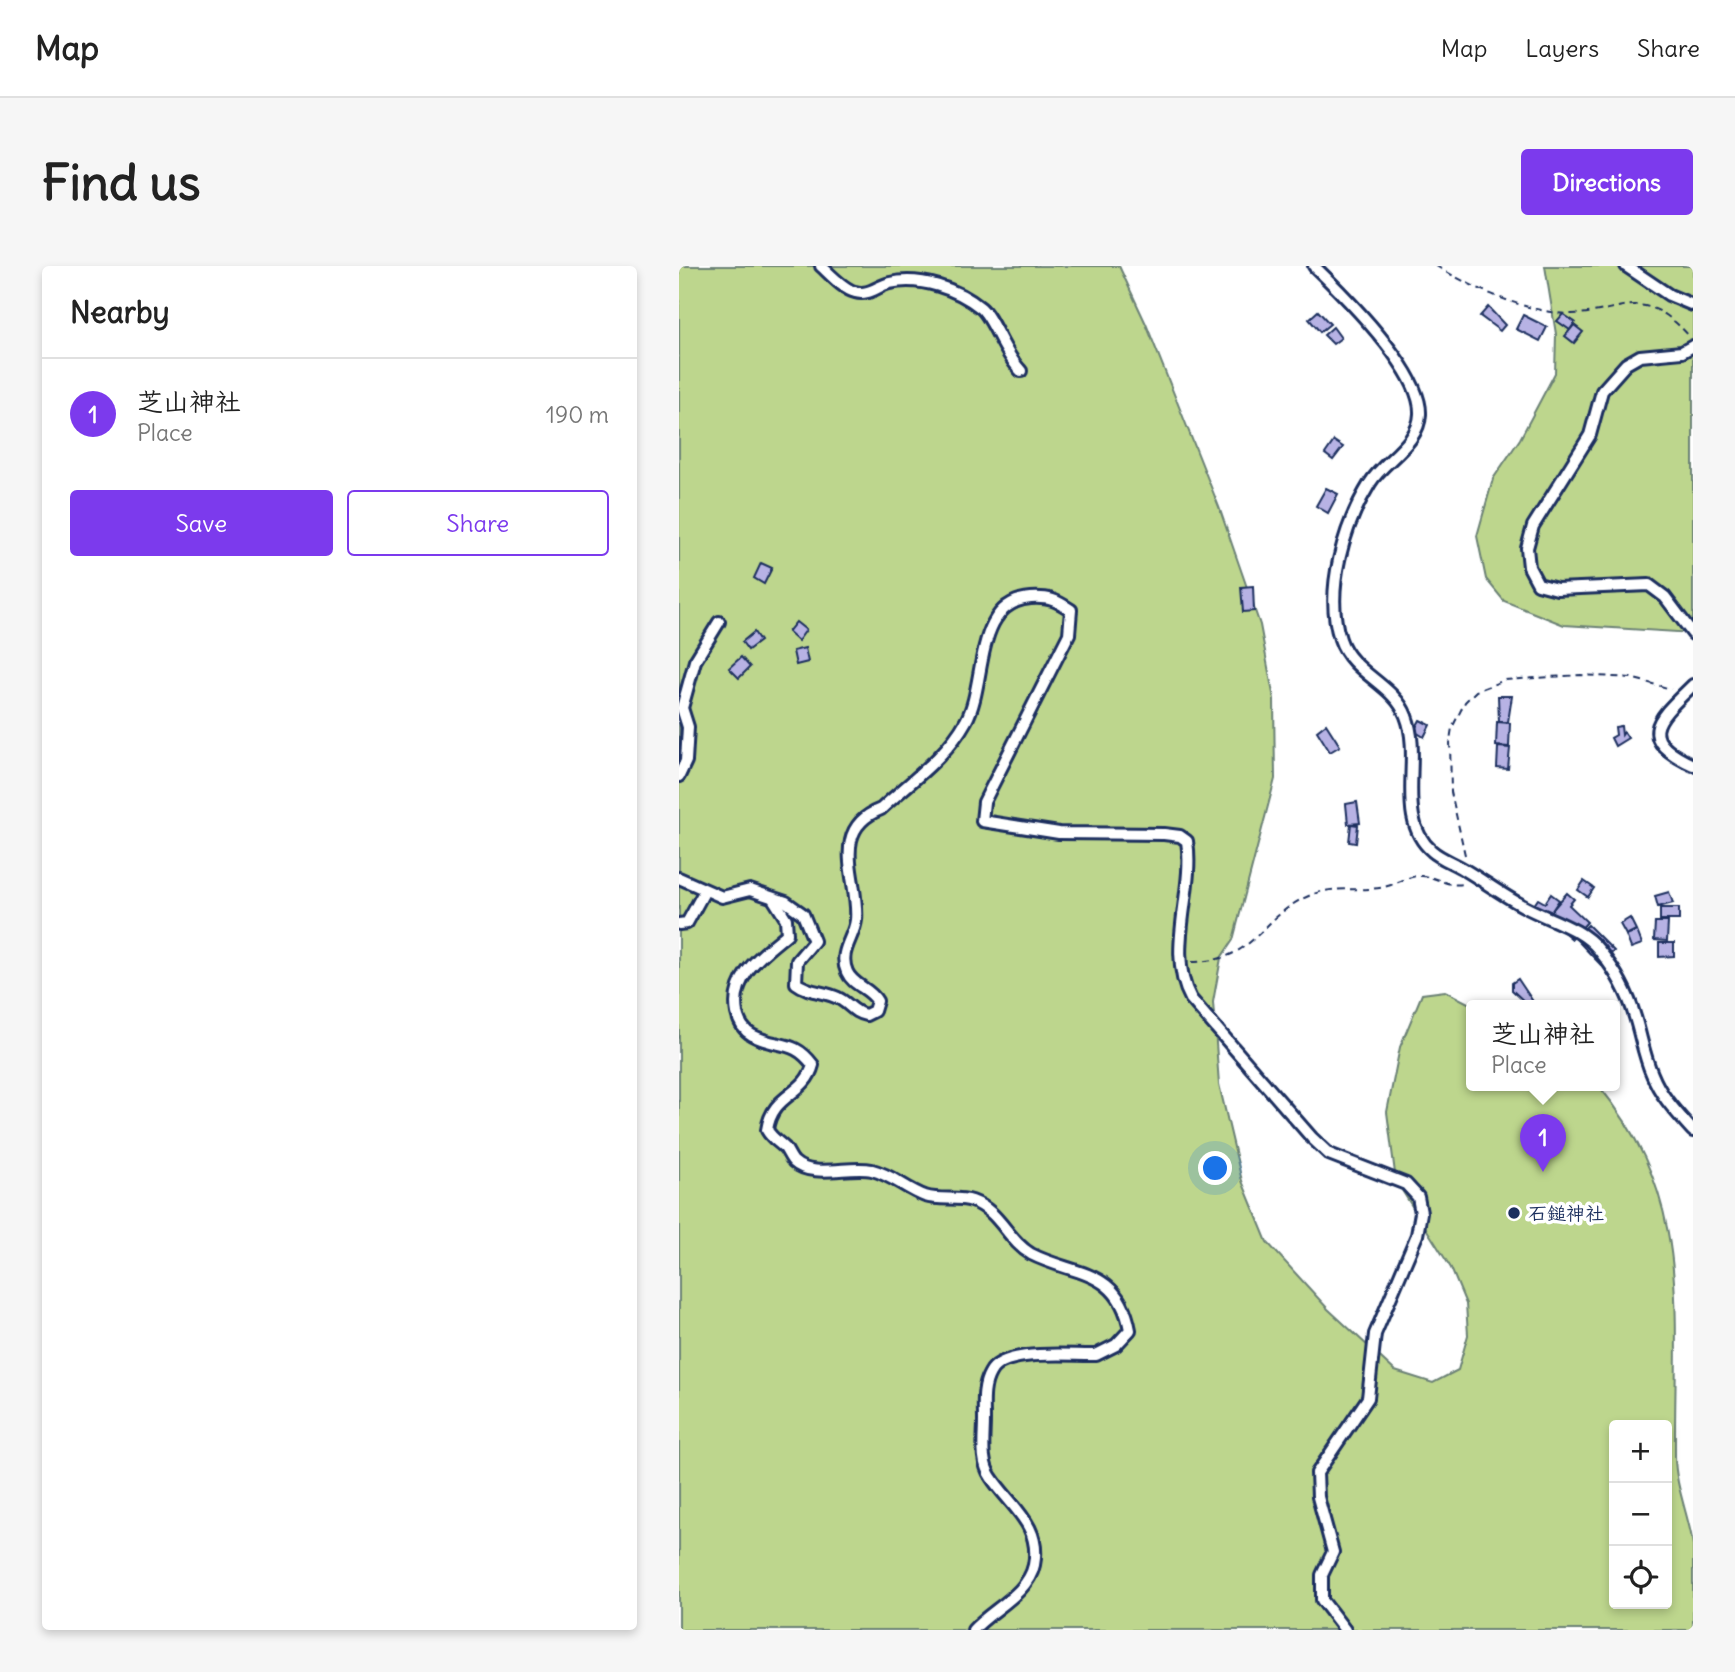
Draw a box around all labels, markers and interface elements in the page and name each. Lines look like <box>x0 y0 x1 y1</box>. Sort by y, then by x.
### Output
text: Map <box>35 27 99 69</box>
text: Map <box>1441 33 1487 63</box>
text: Layers <box>1525 33 1599 63</box>
text: Share <box>1637 33 1700 63</box>
button: Directions <box>1521 149 1693 215</box>
text: Find us <box>42 152 200 213</box>
text: Nearby <box>70 293 170 331</box>
text: 芝山神社 <box>137 385 241 418</box>
text: 1 <box>88 400 98 429</box>
text: 190 m <box>546 400 609 429</box>
text: Place <box>137 418 193 447</box>
button: Save <box>70 490 333 556</box>
button: Share <box>347 490 609 556</box>
popup <box>1466 1000 1620 1091</box>
text: 芝山神社 <box>1491 1017 1595 1050</box>
text: Place <box>1491 1050 1547 1079</box>
pin: 1 <box>1520 1114 1566 1172</box>
your location <box>1198 1151 1232 1185</box>
place label: 石鎚神社 <box>1528 1201 1604 1225</box>
marker: 石鎚神社 <box>1506 1205 1522 1221</box>
map controls <box>1609 1420 1672 1609</box>
button: + <box>1609 1420 1672 1483</box>
button: − <box>1609 1483 1672 1546</box>
button: locate <box>1609 1546 1672 1609</box>

